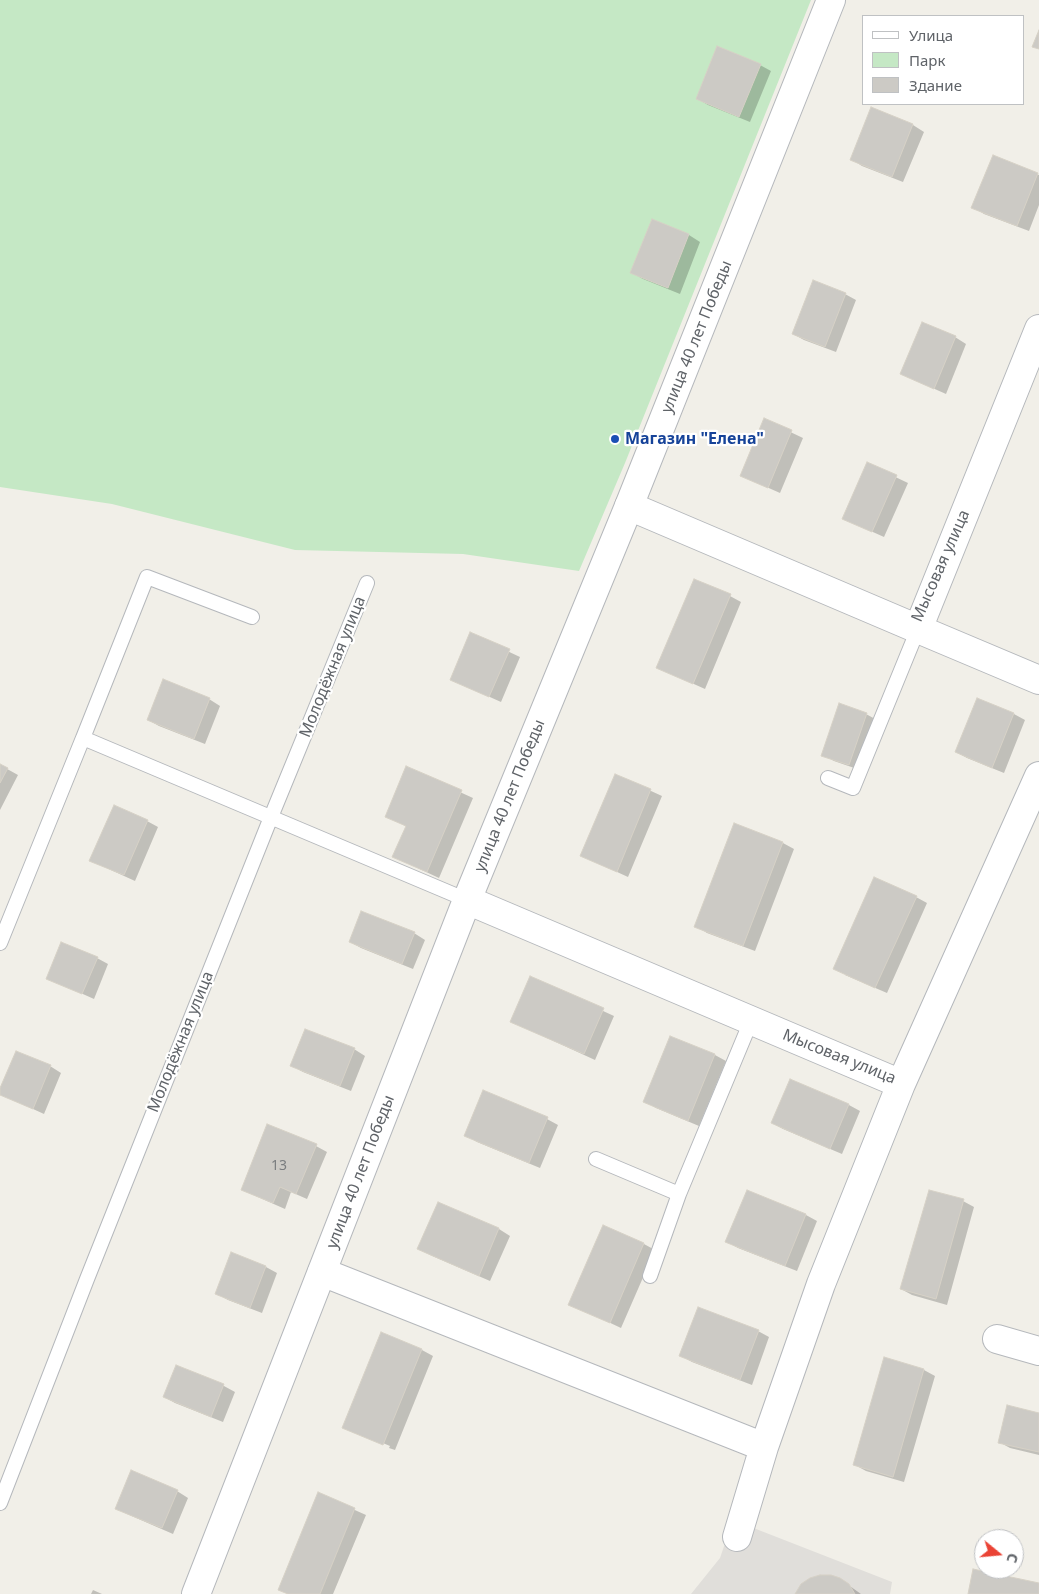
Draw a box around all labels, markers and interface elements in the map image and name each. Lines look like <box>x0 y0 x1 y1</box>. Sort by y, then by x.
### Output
legend <box>862 15 1024 105</box>
text: Улица <box>909 25 953 45</box>
text: Парк <box>909 50 945 70</box>
text: Здание <box>909 75 962 95</box>
street label: улица 40 лет Победы <box>658 258 736 416</box>
place label: Магазин "Елена" <box>625 429 764 449</box>
marker: Магазин "Елена" <box>609 433 621 445</box>
street label: Мысовая улица <box>908 507 974 625</box>
street label: Молодёжная улица <box>296 594 370 740</box>
street label: улица 40 лет Победы <box>471 717 549 875</box>
street label: Молодёжная улица <box>144 969 218 1115</box>
street label: Мысовая улица <box>780 1026 898 1088</box>
street label: улица 40 лет Победы <box>323 1093 399 1251</box>
house number: 13 <box>271 1158 287 1174</box>
north arrow <box>974 1529 1024 1579</box>
text: С <box>1002 1551 1023 1565</box>

